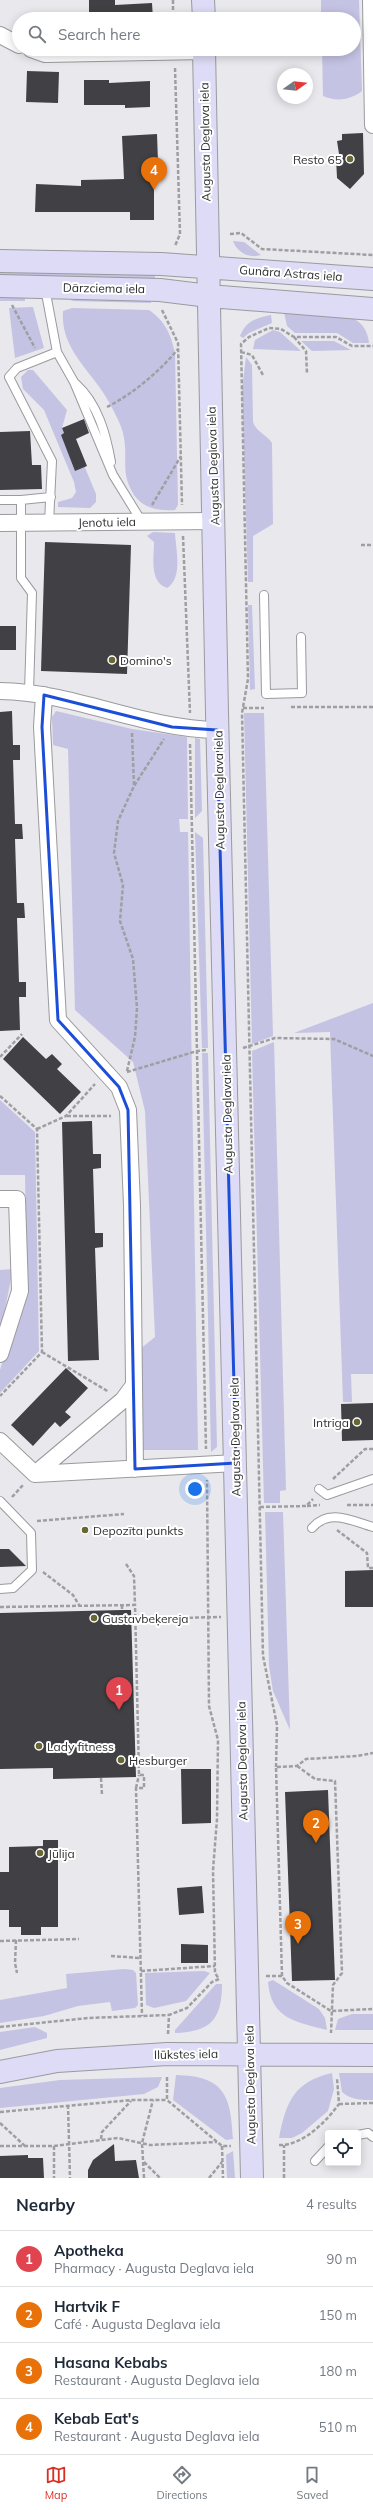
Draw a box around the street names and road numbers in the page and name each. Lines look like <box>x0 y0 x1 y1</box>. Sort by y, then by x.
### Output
street label: Augusta Deglava iela <box>196 82 214 202</box>
street label: Gunāra Astras iela <box>239 262 343 284</box>
street label: Dārzciema iela <box>63 280 145 296</box>
street label: Augusta Deglava iela <box>203 406 223 526</box>
street label: Jenotu iela <box>78 514 136 530</box>
street label: Augusta Deglava iela <box>210 730 228 850</box>
street label: Augusta Deglava iela <box>218 1054 236 1174</box>
street label: Augusta Deglava iela <box>226 1377 244 1497</box>
street label: Augusta Deglava iela <box>233 1701 251 1821</box>
street label: Augusta Deglava iela <box>241 2025 259 2145</box>
street label: Ilūkstes iela <box>154 2046 218 2062</box>

